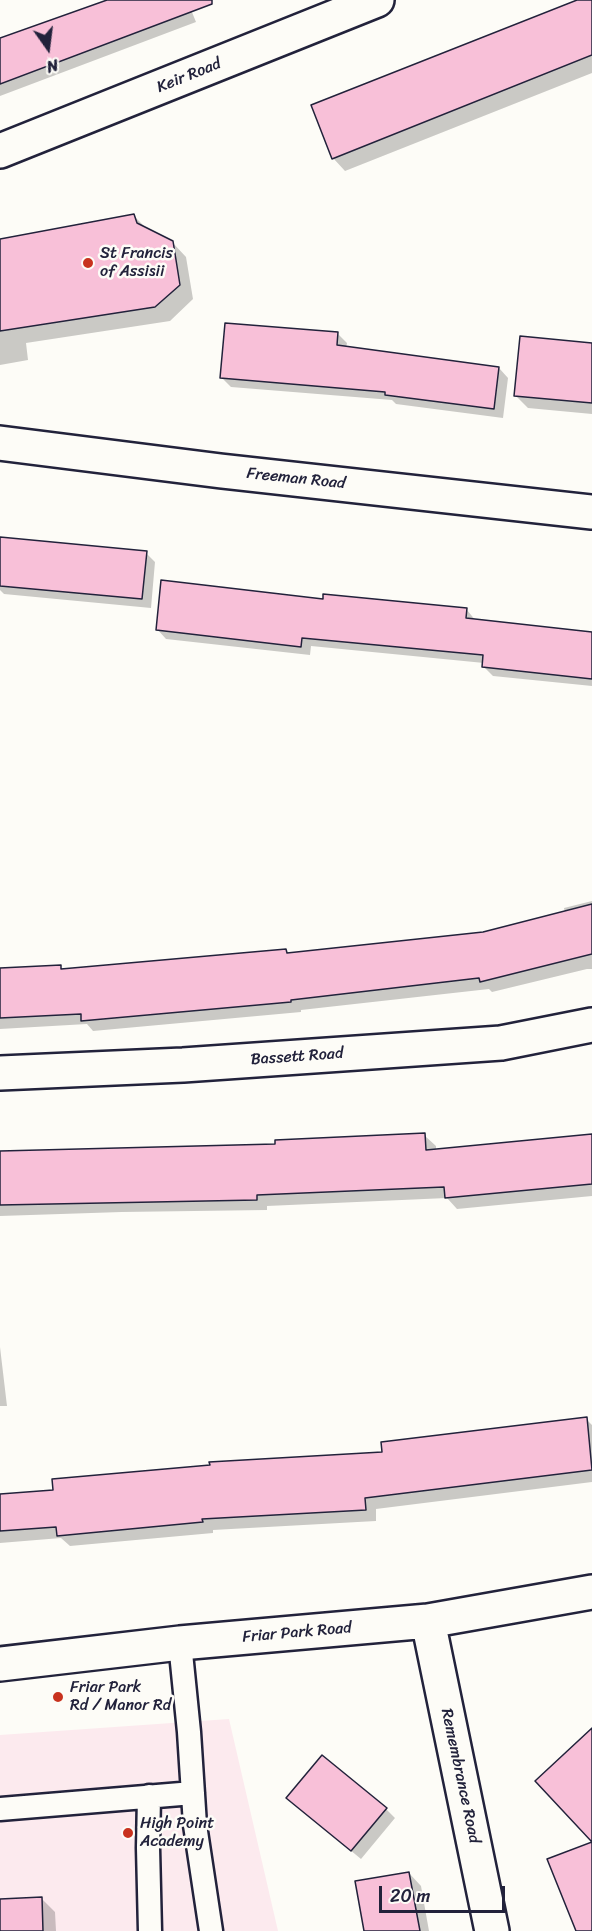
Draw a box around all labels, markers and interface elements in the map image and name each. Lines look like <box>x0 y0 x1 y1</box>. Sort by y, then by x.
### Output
north arrow <box>18 18 78 78</box>
text: N <box>44 51 61 81</box>
street label: Keir Road <box>154 54 224 98</box>
place label: St Francis of Assisii <box>100 244 173 282</box>
marker: St Francis of Assisii <box>81 256 95 270</box>
street label: Freeman Road <box>246 464 346 494</box>
street label: Bassett Road <box>250 1044 344 1070</box>
street label: Friar Park Road <box>242 1619 352 1647</box>
place label: Friar Park Rd / Manor Rd <box>70 1678 171 1716</box>
marker: Friar Park Rd / Manor Rd <box>51 1690 65 1704</box>
street label: Remembrance Road <box>436 1707 484 1845</box>
place label: High Point Academy <box>140 1814 214 1852</box>
marker: High Point Academy <box>121 1826 135 1840</box>
scale bar <box>382 1874 508 1912</box>
text: 20 m <box>390 1880 430 1912</box>

